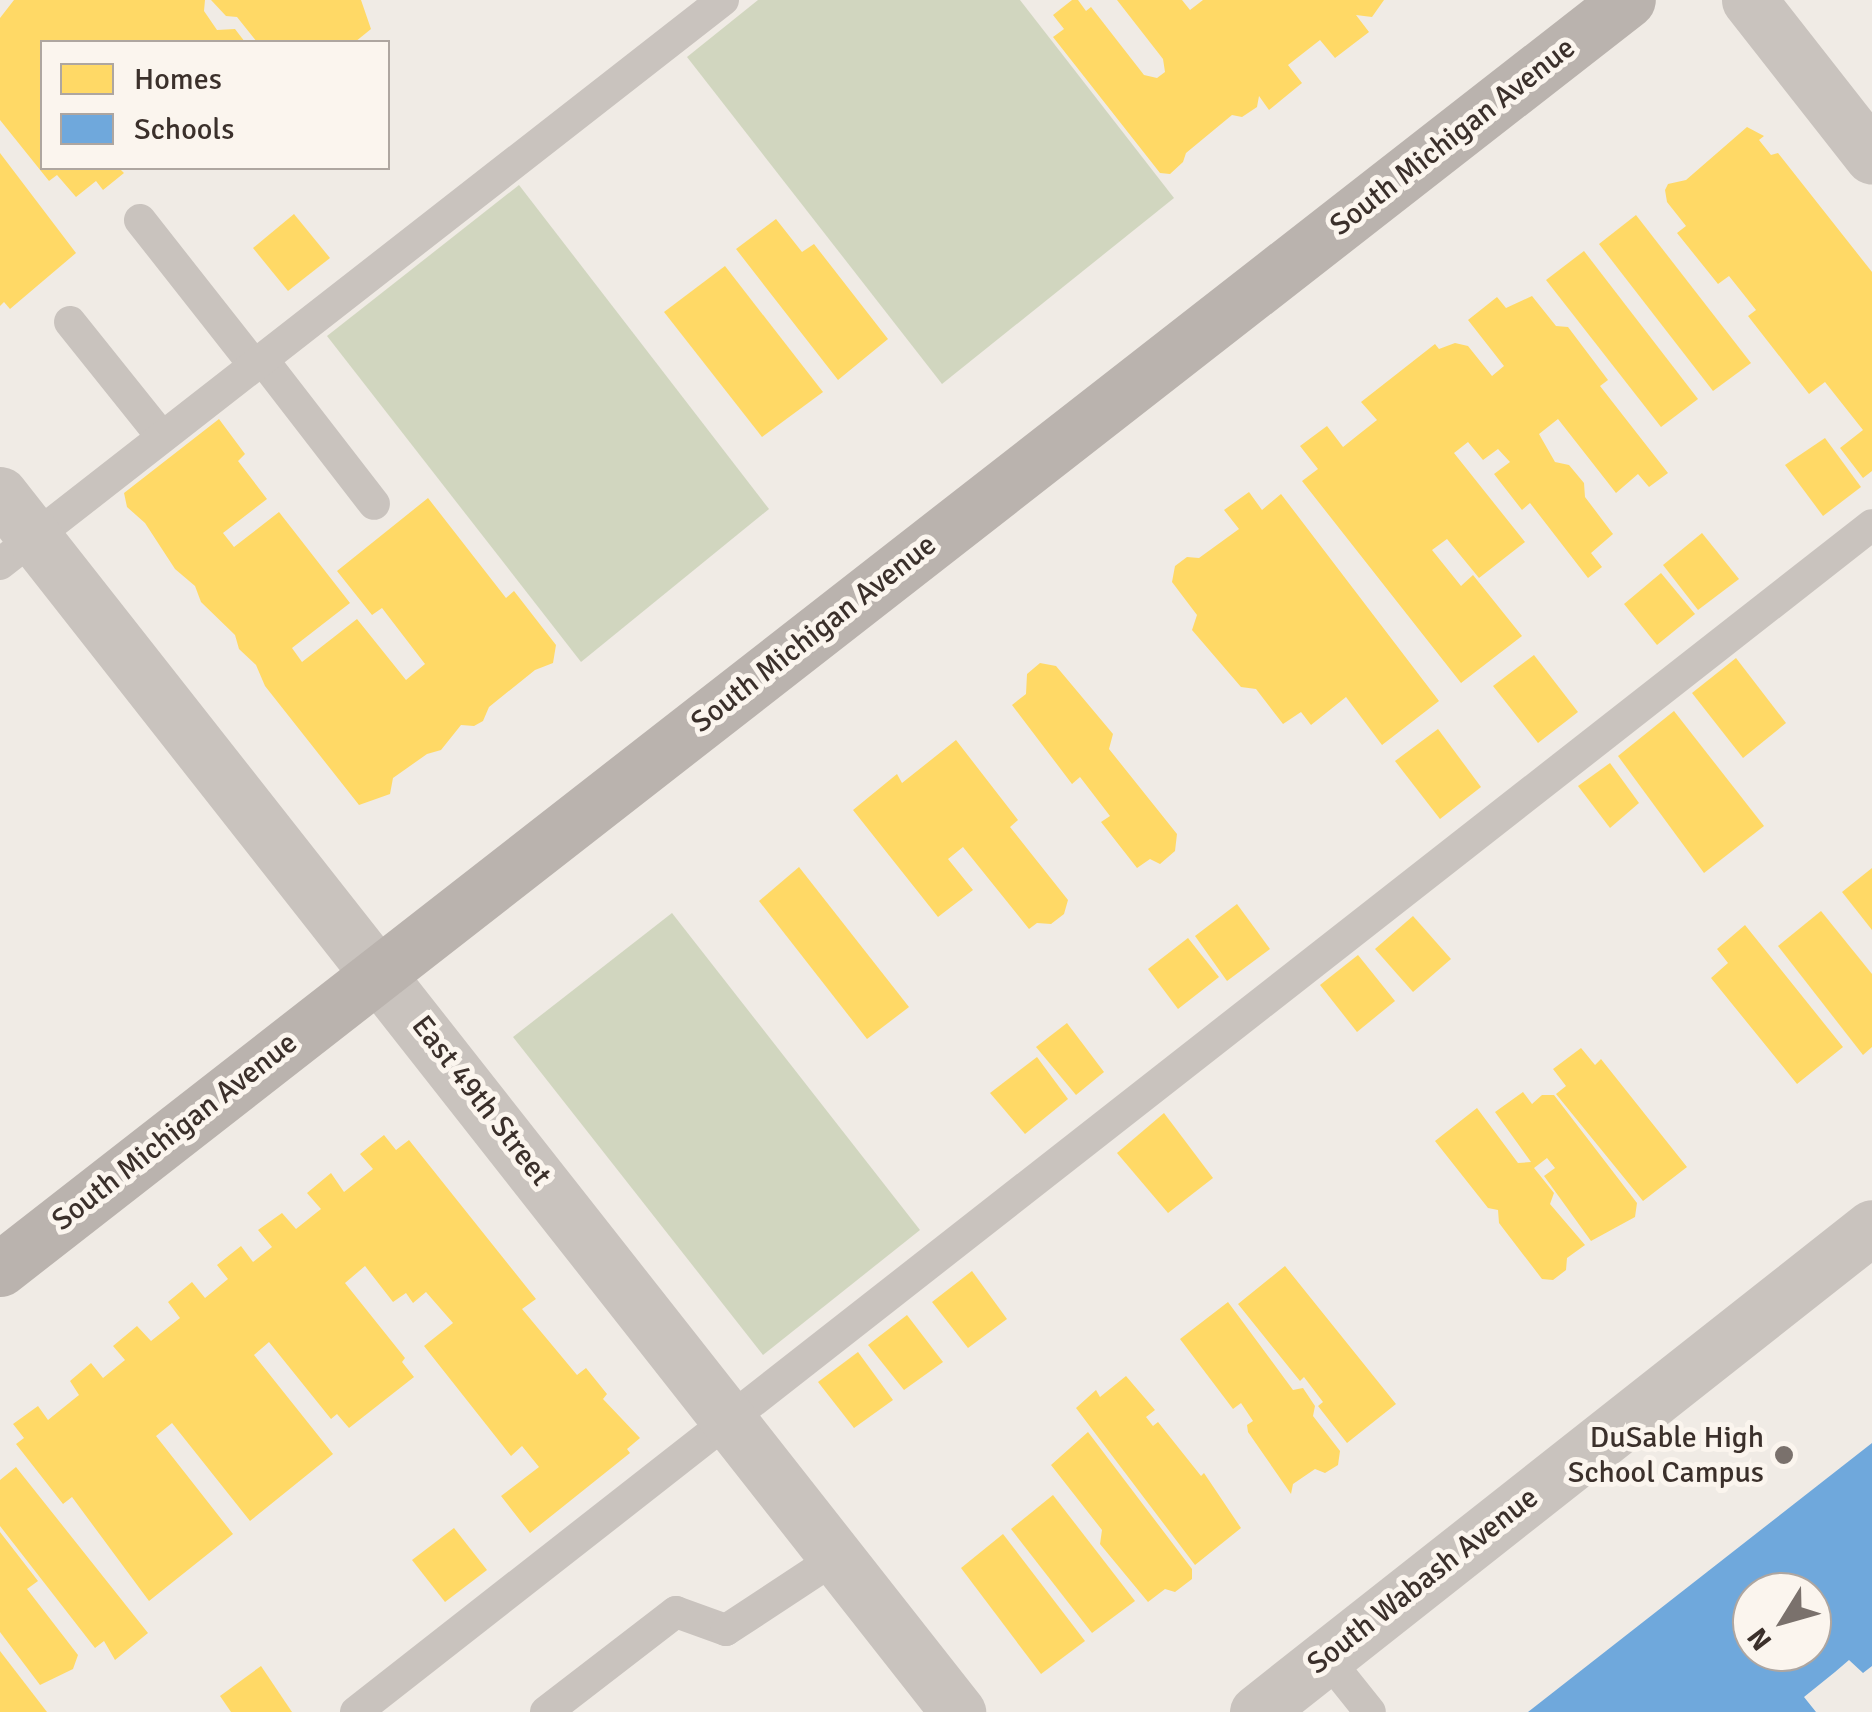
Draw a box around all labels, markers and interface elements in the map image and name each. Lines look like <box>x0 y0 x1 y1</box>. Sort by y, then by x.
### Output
street label: South Michigan Avenue <box>1323 30 1583 244</box>
legend <box>40 40 390 170</box>
text: Homes <box>134 61 222 98</box>
text: Schools <box>134 111 234 148</box>
street label: South Michigan Avenue <box>684 527 944 741</box>
street label: East 49th Street <box>403 1009 559 1193</box>
street label: South Michigan Avenue <box>45 1025 305 1239</box>
place label: DuSable High School Campus <box>1568 1420 1764 1490</box>
marker: DuSable High School Campus <box>1773 1444 1795 1466</box>
street label: South Wabash Avenue <box>1301 1480 1545 1682</box>
north arrow <box>1732 1572 1832 1672</box>
text: N <box>1740 1621 1779 1657</box>

